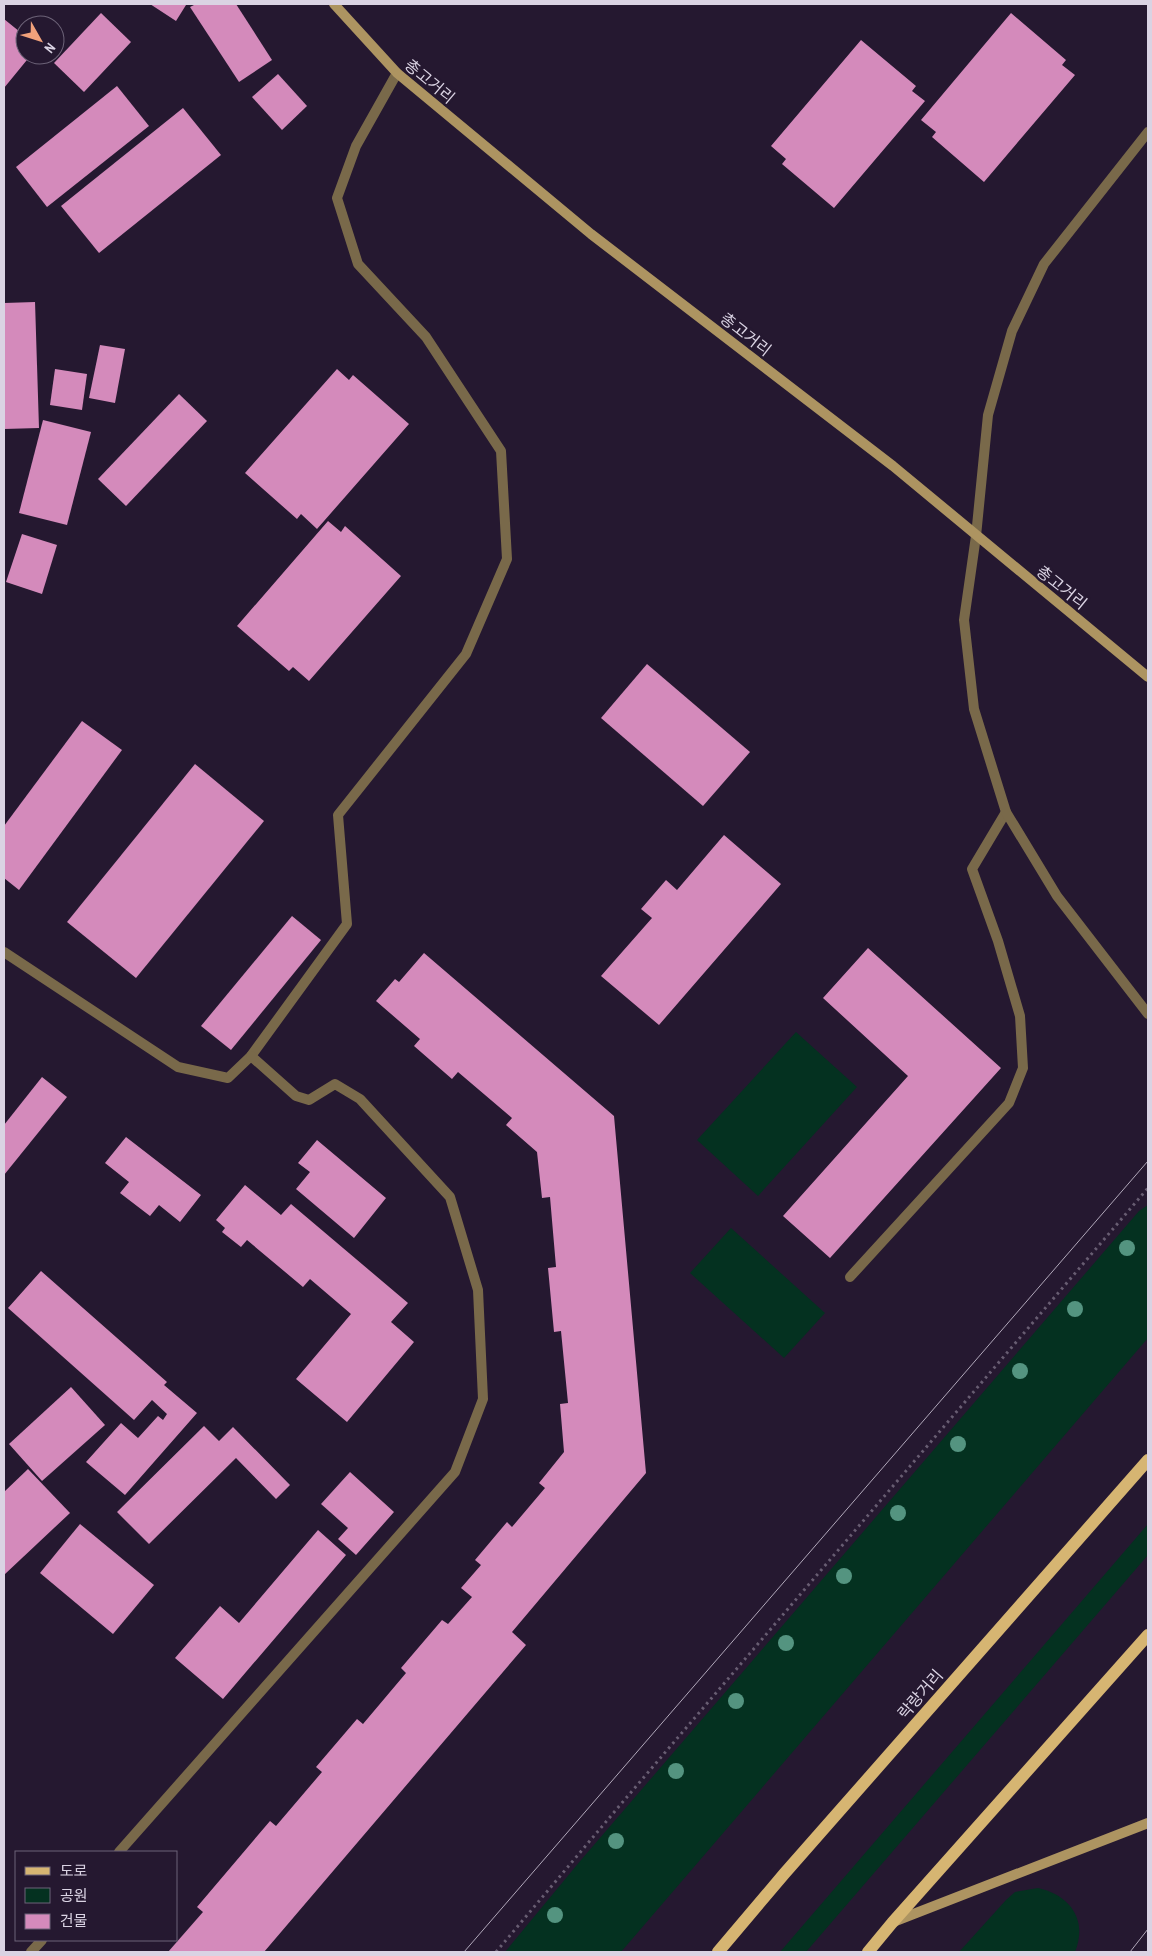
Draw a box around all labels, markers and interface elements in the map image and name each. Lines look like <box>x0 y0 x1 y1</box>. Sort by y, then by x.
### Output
north arrow <box>15 15 65 65</box>
text: N <box>40 39 60 57</box>
street label: 총고거리 <box>400 54 460 108</box>
street label: 총고거리 <box>716 307 776 361</box>
street label: 총고거리 <box>1032 560 1092 614</box>
street label: 락랑거리 <box>892 1665 948 1723</box>
legend <box>15 1851 178 1941</box>
text: 도로 <box>60 1860 88 1881</box>
text: 공원 <box>60 1885 88 1906</box>
text: 건물 <box>60 1910 88 1931</box>

